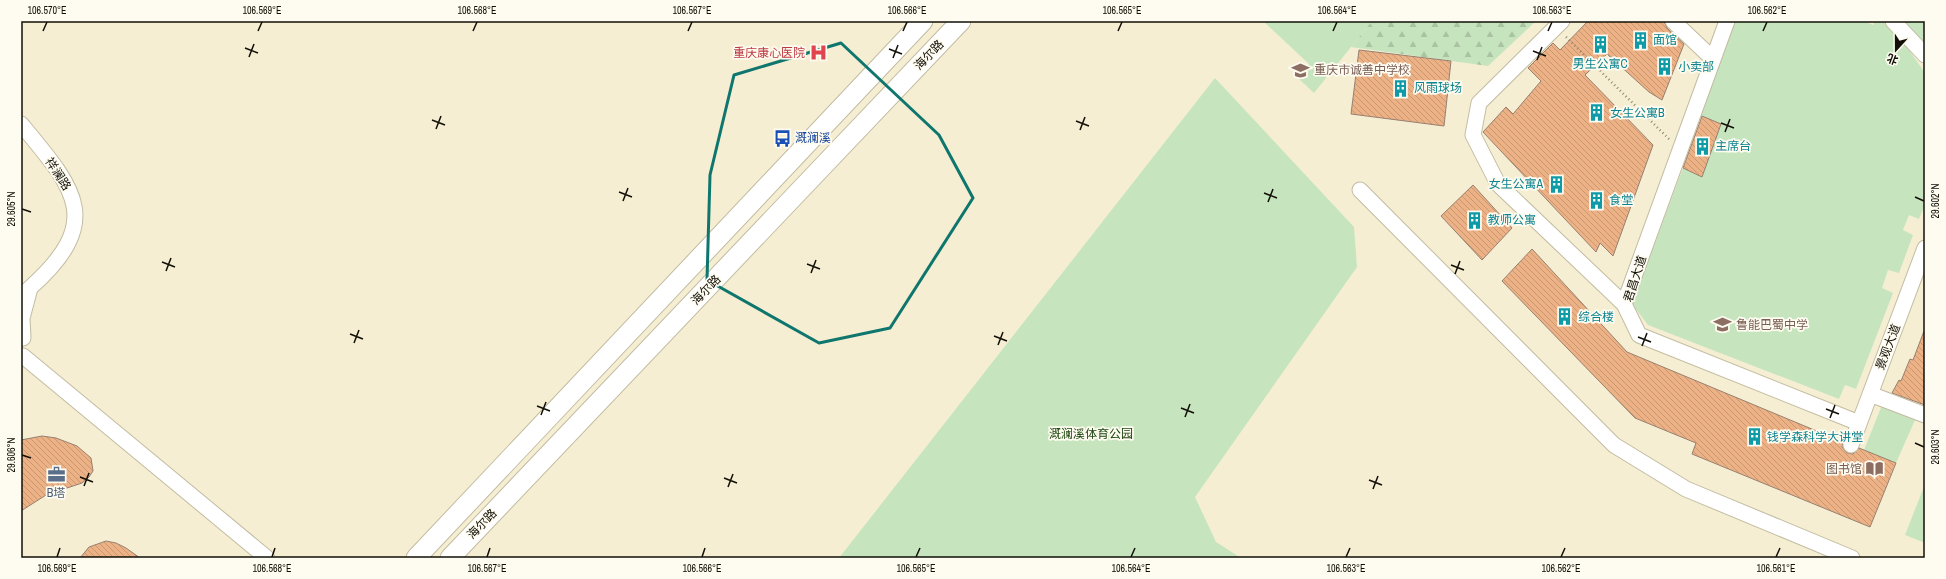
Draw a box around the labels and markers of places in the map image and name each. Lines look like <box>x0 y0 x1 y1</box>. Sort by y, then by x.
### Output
building icon: 面馆 <box>1630 30 1650 50</box>
place label: 面馆 <box>1653 32 1677 48</box>
building icon: 男生公寓C <box>1590 35 1610 55</box>
hospital icon: 重庆康心医院 <box>808 43 828 63</box>
place label: 重庆康心医院 <box>733 45 805 61</box>
place label: 男生公寓C <box>1572 56 1628 72</box>
building icon: 小卖部 <box>1655 57 1675 77</box>
place label: 小卖部 <box>1678 59 1714 75</box>
school or university icon: 重庆市诚善中学校 <box>1291 60 1311 80</box>
place label: 重庆市诚善中学校 <box>1314 62 1410 78</box>
building icon: 风雨球场 <box>1391 78 1411 98</box>
place label: 风雨球场 <box>1414 80 1462 96</box>
building icon: 女生公寓B <box>1587 103 1607 123</box>
place label: 女生公寓B <box>1610 105 1665 121</box>
bus stop icon: 溉澜溪 <box>772 128 792 148</box>
place label: 溉澜溪 <box>795 130 831 146</box>
building icon: 主席台 <box>1692 136 1712 156</box>
place label: 主席台 <box>1715 138 1751 154</box>
building icon: 女生公寓A <box>1546 174 1566 194</box>
place label: 女生公寓A <box>1488 176 1543 192</box>
building icon: 食堂 <box>1586 190 1606 210</box>
place label: 食堂 <box>1609 192 1633 208</box>
building icon: 教师公寓 <box>1465 210 1485 230</box>
place label: 教师公寓 <box>1488 212 1536 228</box>
building icon: 综合楼 <box>1555 307 1575 327</box>
place label: 综合楼 <box>1578 309 1614 325</box>
school or university icon: 鲁能巴蜀中学 <box>1713 315 1733 335</box>
place label: 鲁能巴蜀中学 <box>1736 317 1808 333</box>
building icon: 钱学森科学大讲堂 <box>1744 427 1764 447</box>
place label: 钱学森科学大讲堂 <box>1767 429 1863 445</box>
library icon: 图书馆 <box>1865 459 1885 479</box>
place label: 图书馆 <box>1826 461 1862 477</box>
office icon: B塔 <box>46 464 66 484</box>
place label: B塔 <box>47 485 65 501</box>

